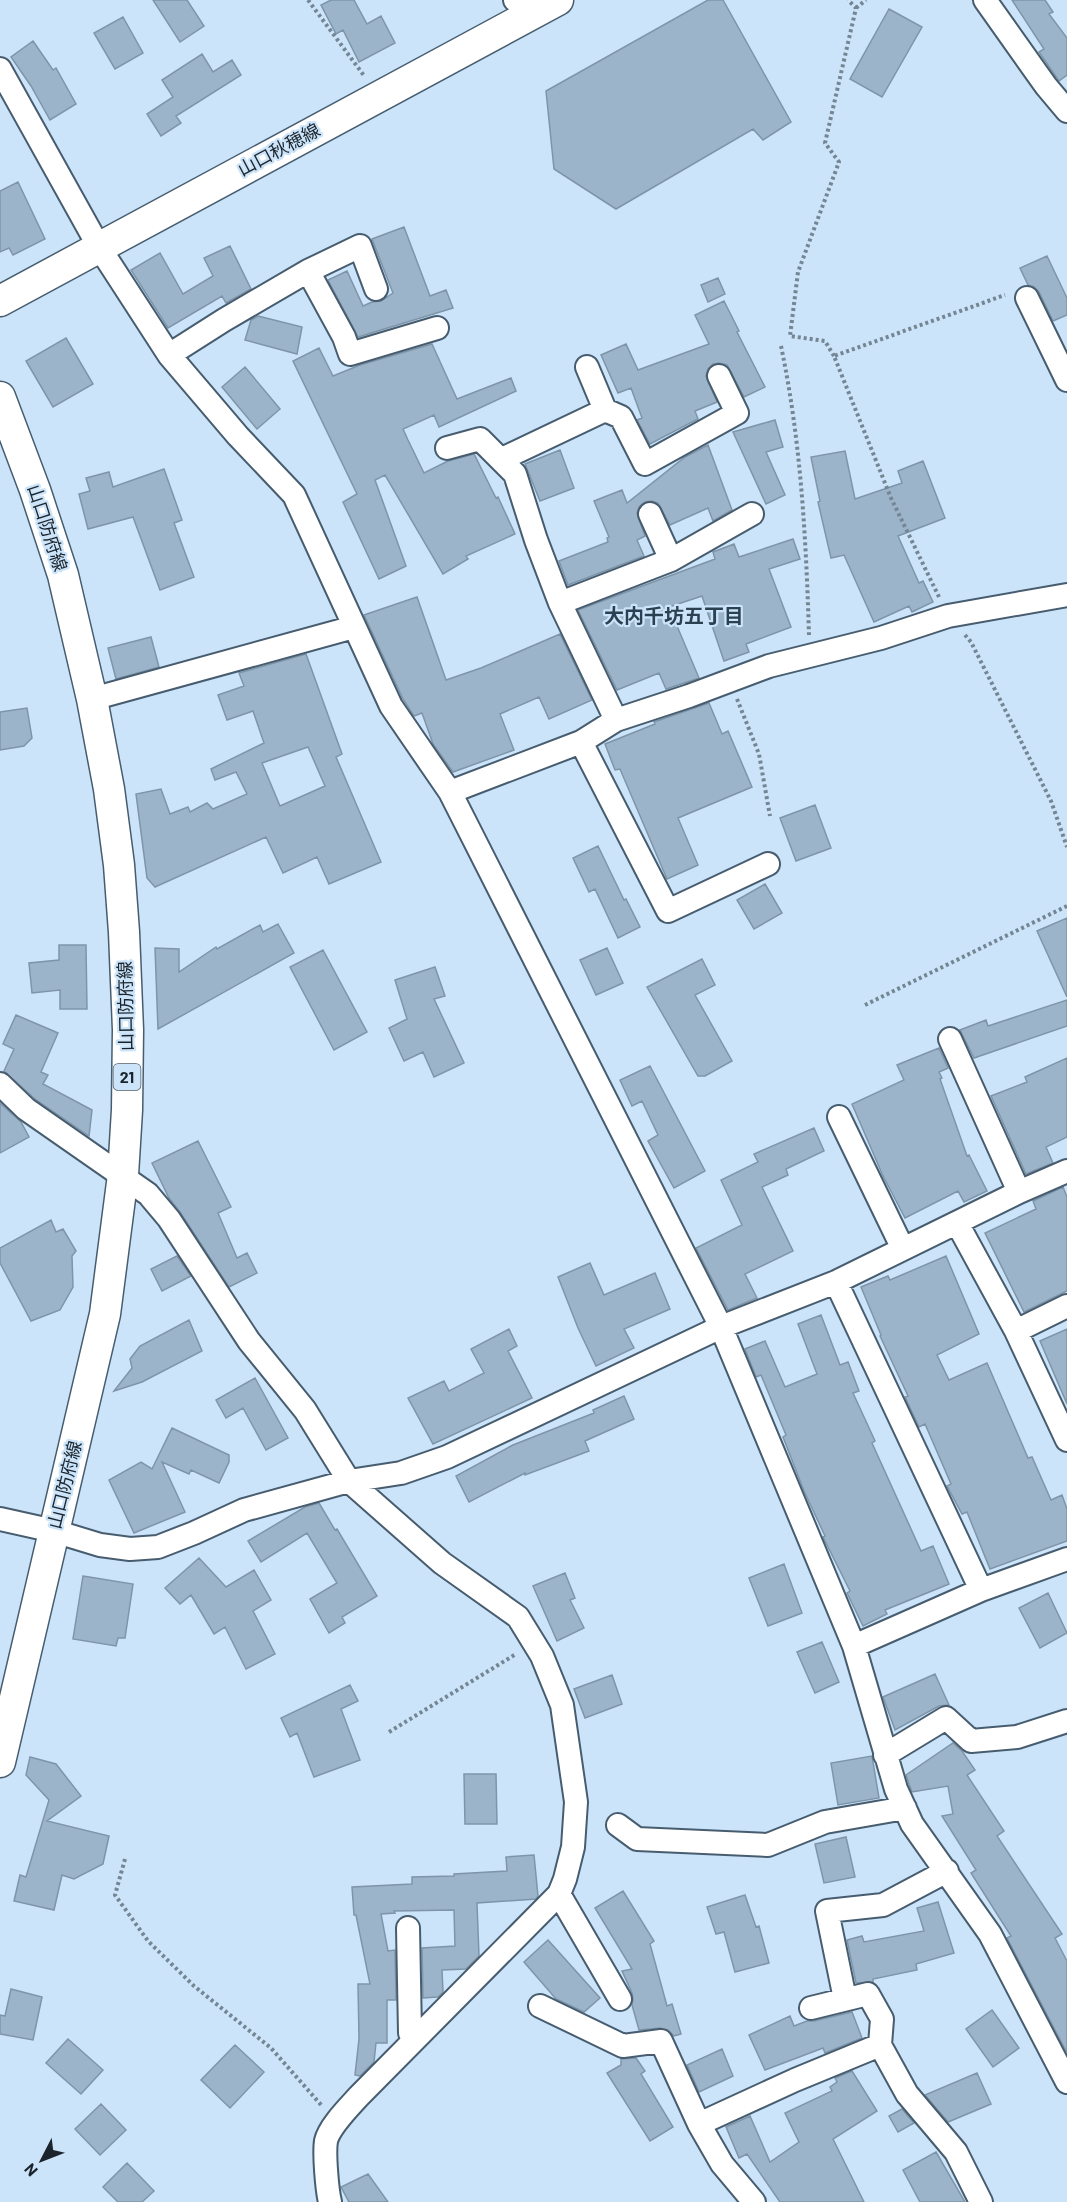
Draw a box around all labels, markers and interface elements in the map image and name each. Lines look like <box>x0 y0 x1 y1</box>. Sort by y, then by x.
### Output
street label: 山口秋穂線 <box>234 118 323 180</box>
street label: 山口防府線 <box>24 481 72 574</box>
district label: 大内千坊五丁目 <box>604 603 744 627</box>
street label: 山口防府線 <box>113 961 137 1051</box>
road number: 21 <box>114 1064 140 1090</box>
street label: 山口防府線 <box>42 1438 86 1531</box>
north arrow <box>12 2130 72 2190</box>
text: N <box>20 2160 41 2181</box>

